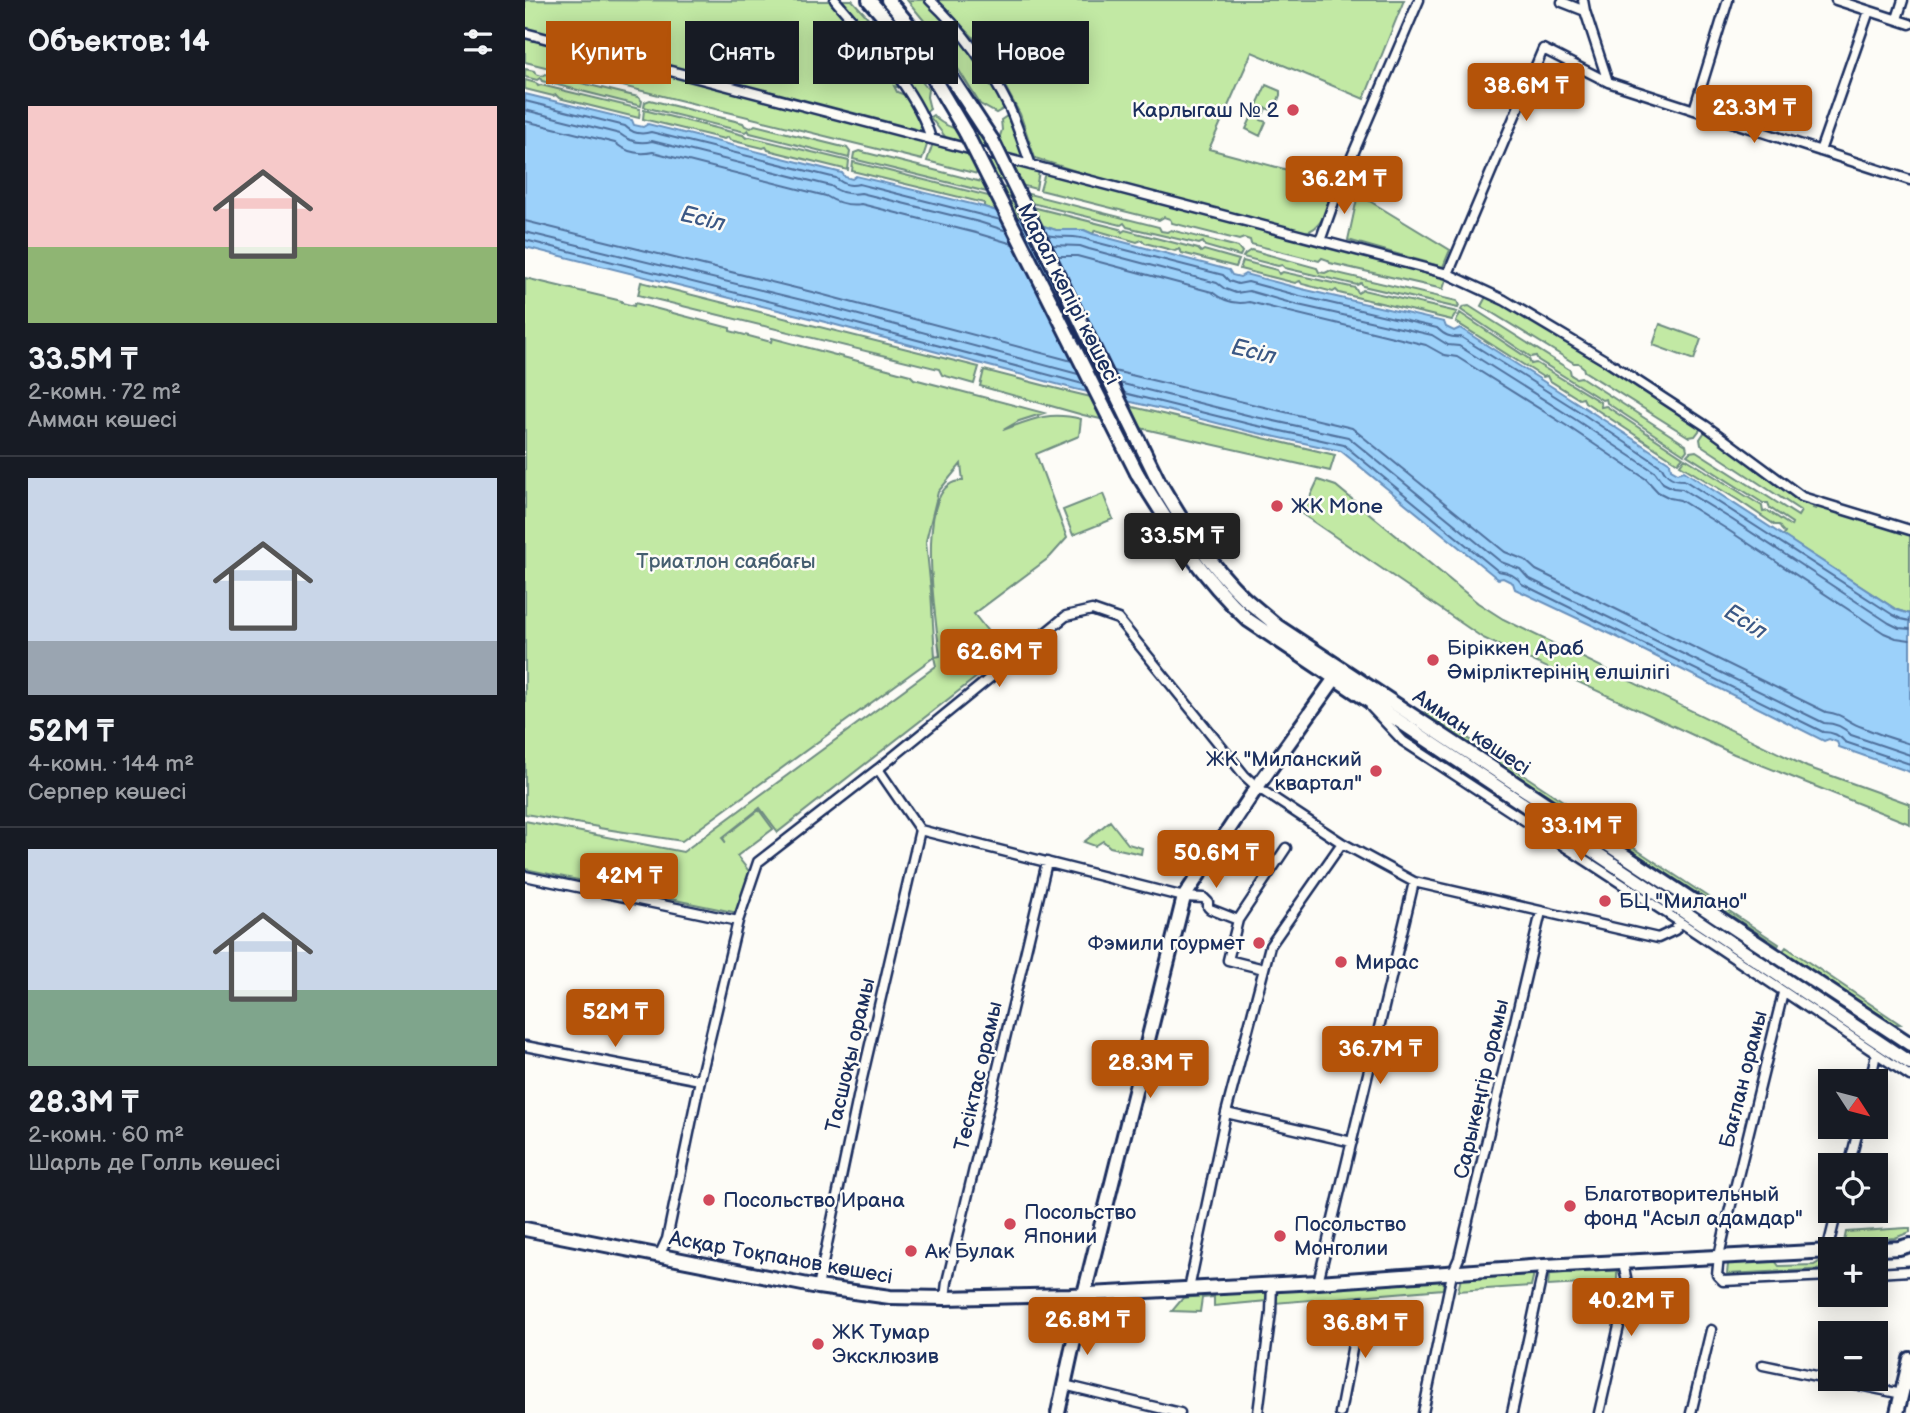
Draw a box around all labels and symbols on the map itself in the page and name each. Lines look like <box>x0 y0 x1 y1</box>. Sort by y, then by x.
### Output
pin: 38.6M ₸ <box>1461 64 1591 123</box>
pin: 23.3M ₸ <box>1689 86 1819 145</box>
place label: Карлыгаш № 2 <box>1132 98 1280 123</box>
marker: Карлыгаш № 2 <box>1285 102 1301 118</box>
pin: 36.2M ₸ <box>1279 156 1409 216</box>
street label: Марал көпірі көшесі <box>1012 199 1125 389</box>
water label: Есіл <box>678 200 728 238</box>
water label: Есіл <box>1229 333 1279 371</box>
place label: ЖК Mone <box>1291 494 1383 519</box>
marker: ЖК Mone <box>1269 498 1285 514</box>
pin: 33.5M ₸ <box>1117 514 1247 573</box>
park label: Триатлон саябағы <box>636 549 816 574</box>
water label: Есіл <box>1719 598 1772 646</box>
pin: 62.6M ₸ <box>934 630 1064 689</box>
place label: Біріккен Араб Әмірліктерінің елшілігі <box>1447 636 1670 685</box>
marker: Біріккен Араб Әмірліктерінің елшілігі <box>1425 652 1441 668</box>
street label: Амман көшесі <box>1407 683 1535 781</box>
place label: ЖК "Миланский квартал" <box>1206 747 1362 796</box>
marker: ЖК "Миланский квартал" <box>1368 763 1384 779</box>
pin: 33.1M ₸ <box>1516 804 1646 863</box>
pin: 50.6M ₸ <box>1151 830 1281 890</box>
pin: 42M ₸ <box>580 853 678 913</box>
place label: БЦ "Милано" <box>1619 889 1747 914</box>
marker: БЦ "Милано" <box>1597 893 1613 909</box>
place label: Фэмили гоурмет <box>1088 931 1245 956</box>
marker: Фэмили гоурмет <box>1251 935 1267 951</box>
place label: Мирас <box>1355 950 1419 975</box>
marker: Мирас <box>1333 954 1349 970</box>
street label: Тасшоқы орамы <box>821 976 880 1135</box>
pin: 52M ₸ <box>566 990 664 1049</box>
street label: Сарыкеңгір орамы <box>1449 997 1514 1181</box>
street label: Тесіктас орамы <box>949 999 1008 1153</box>
street label: Бағлан орамы <box>1714 1008 1773 1150</box>
pin: 36.7M ₸ <box>1315 1026 1445 1086</box>
pin: 28.3M ₸ <box>1085 1040 1215 1100</box>
north arrow <box>1818 1069 1888 1139</box>
place label: Благотворительный фонд "Асыл адамдар" <box>1584 1182 1803 1231</box>
place label: Посольство Ирана <box>723 1188 905 1213</box>
marker: Посольство Ирана <box>701 1192 717 1208</box>
marker: Благотворительный фонд "Асыл адамдар" <box>1562 1198 1578 1214</box>
place label: Посольство Японии <box>1024 1200 1136 1249</box>
place label: Посольство Монголии <box>1294 1212 1406 1261</box>
marker: Посольство Японии <box>1002 1216 1018 1232</box>
street label: Асқар Тоқпанов көшесі <box>666 1225 895 1289</box>
marker: Посольство Монголии <box>1272 1228 1288 1244</box>
place label: Ак Булак <box>924 1239 1014 1264</box>
marker: Ак Булак <box>903 1243 919 1259</box>
pin: 40.2M ₸ <box>1566 1278 1696 1338</box>
pin: 26.8M ₸ <box>1022 1298 1152 1357</box>
pin: 36.8M ₸ <box>1300 1300 1430 1360</box>
place label: ЖК Тумар Эксклюзив <box>832 1320 939 1369</box>
marker: ЖК Тумар Эксклюзив <box>810 1336 826 1352</box>

